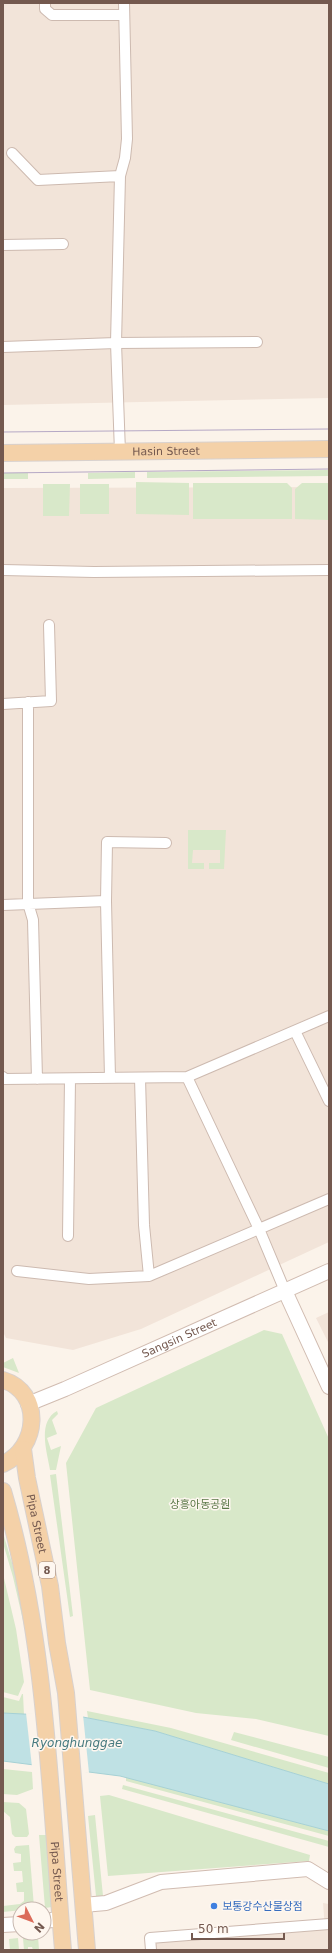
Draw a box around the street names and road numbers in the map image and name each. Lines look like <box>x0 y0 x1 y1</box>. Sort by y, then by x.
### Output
street label: Hasin Street <box>132 445 201 458</box>
street label: Sangsin Street <box>140 1316 219 1361</box>
street label: Pipa Street <box>24 1493 49 1555</box>
road number: 8 <box>39 1562 55 1578</box>
street label: Pipa Street <box>48 1841 65 1903</box>

